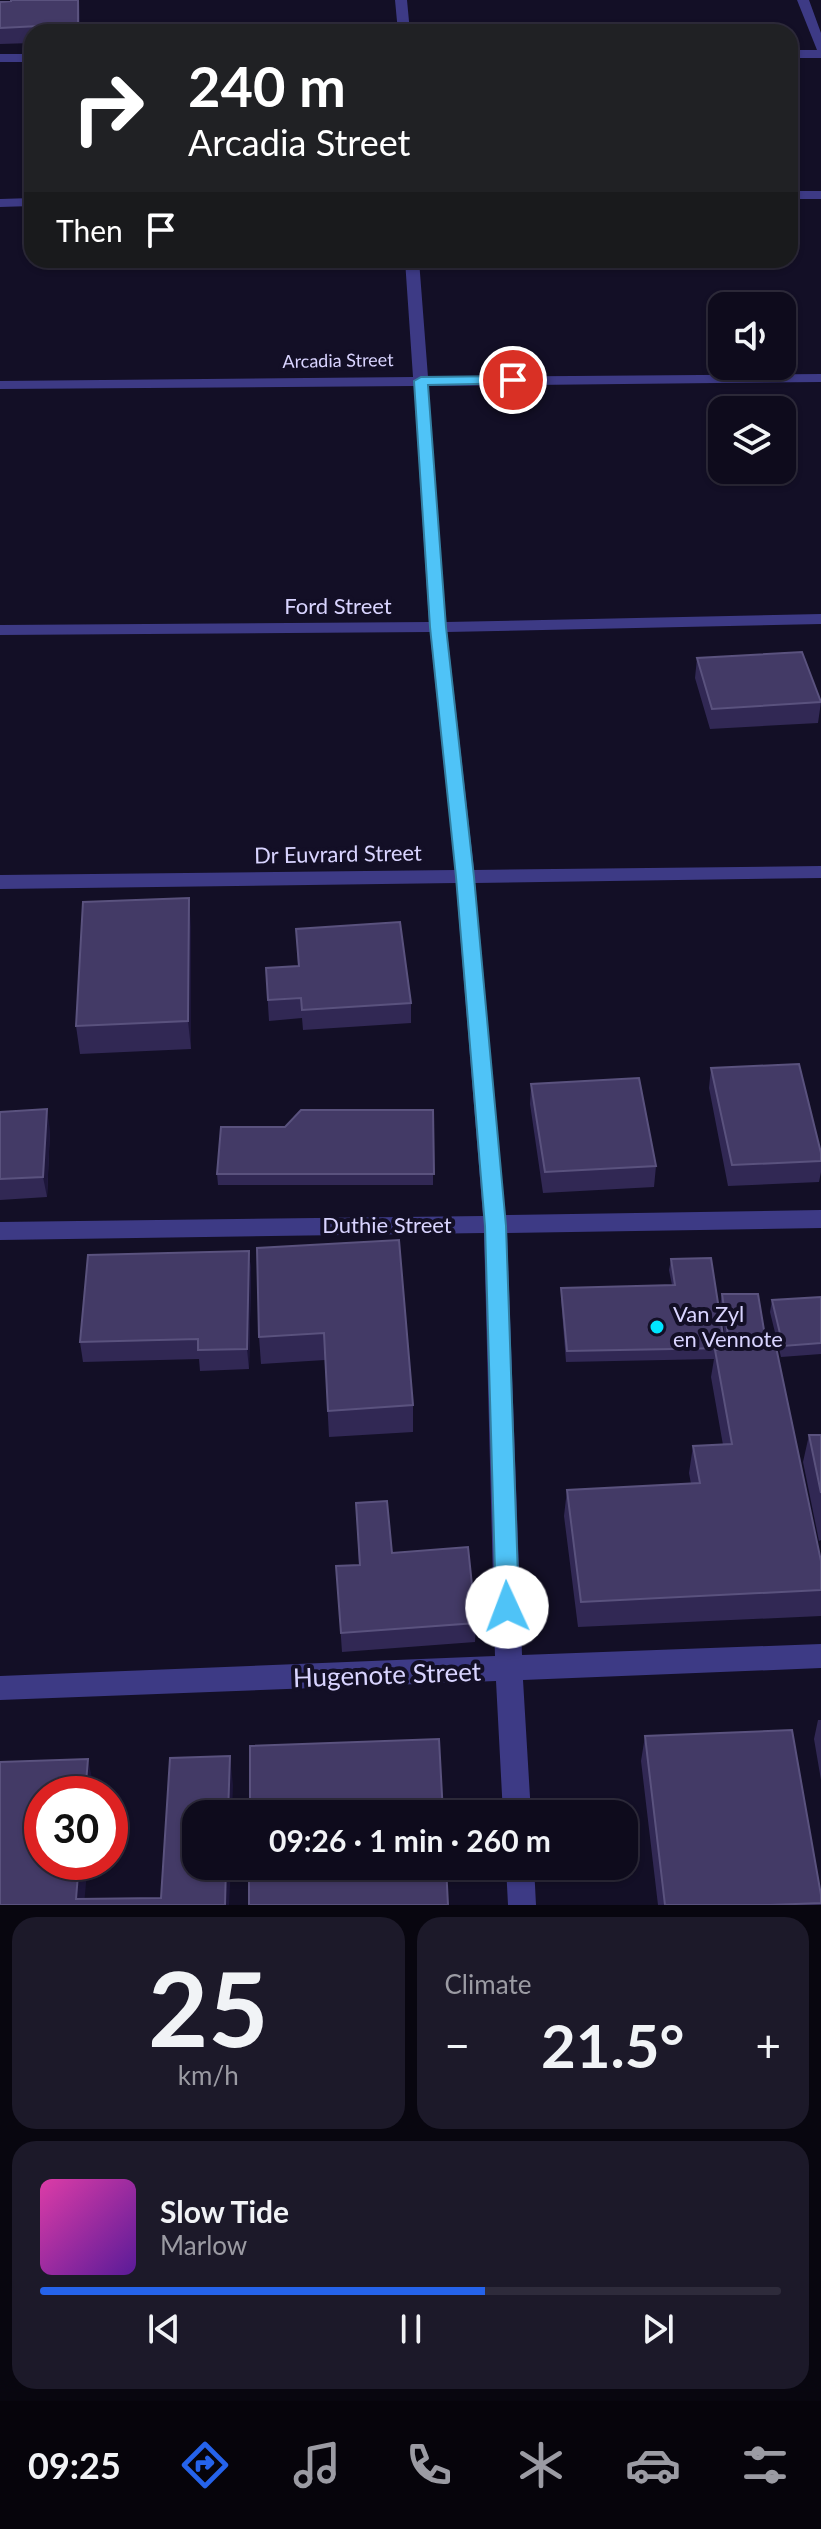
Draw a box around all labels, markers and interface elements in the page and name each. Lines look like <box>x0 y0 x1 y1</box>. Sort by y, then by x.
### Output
text: 240 m <box>188 52 346 119</box>
icon: right <box>56 56 160 160</box>
text: Arcadia Street <box>188 120 410 164</box>
icon: arrive <box>139 208 183 252</box>
text: Then <box>56 212 123 248</box>
map controls <box>708 292 796 484</box>
button: sound <box>708 292 796 380</box>
pin <box>479 346 547 414</box>
street label: Arcadia Street <box>282 348 394 372</box>
icon: arrive <box>491 358 535 402</box>
button: layers <box>708 396 796 484</box>
street label: Ford Street <box>284 592 392 619</box>
street label: Dr Euvrard Street <box>254 839 422 868</box>
street label: Duthie Street <box>322 1211 452 1238</box>
place label: Van Zyl en Vennote <box>673 1300 783 1352</box>
marker: Van Zyl en Vennote <box>648 1318 666 1336</box>
position arrow <box>465 1565 549 1649</box>
street label: Hugenote Street <box>292 1655 482 1693</box>
speed limit sign: 30 <box>24 1776 128 1880</box>
text: 09:26 · 1 min · 260 m <box>269 1822 551 1858</box>
text: 25 <box>148 1944 269 2069</box>
text: Climate <box>445 1968 531 2000</box>
text: 21.5° <box>541 2009 685 2081</box>
text: − <box>445 2019 470 2071</box>
text: + <box>755 2019 781 2071</box>
text: km/h <box>178 2059 239 2091</box>
text: Slow Tide <box>160 2193 289 2229</box>
text: Marlow <box>160 2229 247 2261</box>
icon: previous <box>142 2307 186 2351</box>
icon: pause <box>389 2307 433 2351</box>
icon: next <box>636 2307 680 2351</box>
icon: directions <box>177 2437 233 2493</box>
icon: music <box>289 2437 345 2493</box>
icon: phone <box>401 2437 457 2493</box>
icon: climate <box>513 2437 569 2493</box>
icon: car <box>625 2437 681 2493</box>
icon: filters <box>737 2437 793 2493</box>
text: 09:25 <box>28 2443 121 2487</box>

